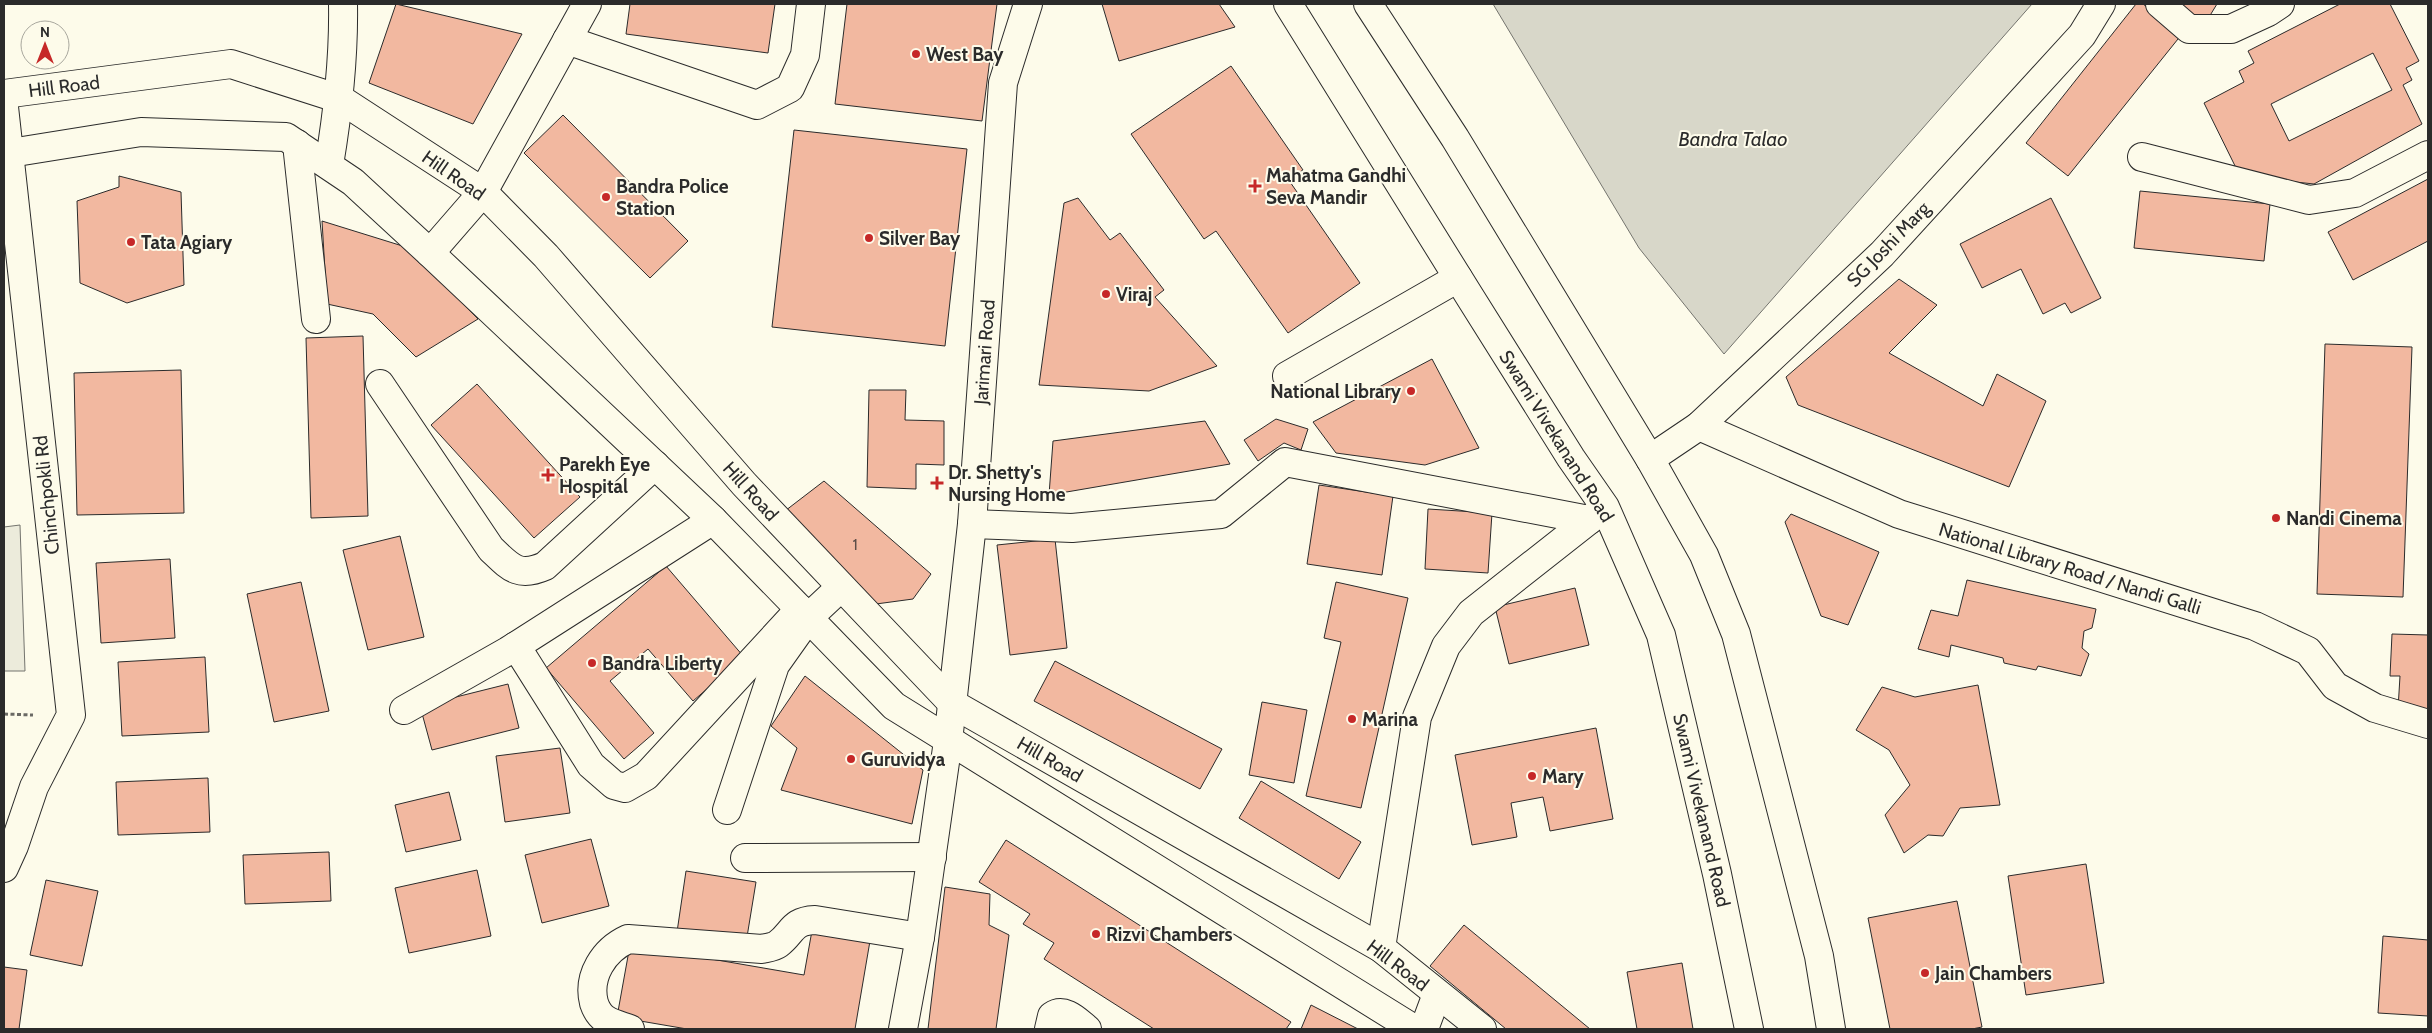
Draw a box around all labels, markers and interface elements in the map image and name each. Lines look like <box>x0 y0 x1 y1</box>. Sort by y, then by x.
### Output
north arrow <box>20 20 70 70</box>
text: N <box>40 23 50 41</box>
place label: West Bay <box>926 43 1004 66</box>
marker: West Bay <box>910 48 922 60</box>
street label: Hill Road <box>27 71 101 102</box>
water label: Bandra Talao <box>1679 127 1787 151</box>
street label: Hill Road <box>418 145 490 205</box>
place label: Mahatma Gandhi Seva Mandir <box>1266 164 1406 209</box>
place label: Bandra Police Station <box>616 175 729 220</box>
marker: Mahatma Gandhi Seva Mandir <box>1248 179 1262 193</box>
marker: Bandra Police Station <box>600 191 612 203</box>
street label: SG Joshi Marg <box>1842 197 1935 292</box>
place label: Silver Bay <box>879 227 961 250</box>
place label: Tata Agiary <box>141 231 233 254</box>
marker: Silver Bay <box>863 232 875 244</box>
marker: Tata Agiary <box>125 236 137 248</box>
place label: Viraj <box>1116 283 1152 306</box>
marker: Viraj <box>1100 288 1112 300</box>
street label: Jarimari Road <box>969 299 1000 406</box>
street label: Swami Vivekanand Road <box>1494 346 1619 526</box>
place label: National Library <box>1270 380 1402 403</box>
marker: National Library <box>1405 385 1417 397</box>
street label: Chinchpokli Rd <box>29 434 64 556</box>
place label: Parekh Eye Hospital <box>559 453 650 498</box>
street label: Hill Road <box>718 457 783 526</box>
place label: Dr. Shetty's Nursing Home <box>948 461 1066 506</box>
marker: Parekh Eye Hospital <box>541 468 555 482</box>
marker: Dr. Shetty's Nursing Home <box>930 476 944 490</box>
place label: Nandi Cinema <box>2286 507 2402 530</box>
marker: Nandi Cinema <box>2270 512 2282 524</box>
street label: National Library Road / Nandi Galli <box>1936 518 2204 619</box>
house number: 1 <box>852 535 858 554</box>
place label: Bandra Liberty <box>602 652 723 675</box>
marker: Bandra Liberty <box>586 657 598 669</box>
place label: Marina <box>1362 708 1418 731</box>
street label: Swami Vivekanand Road <box>1668 711 1735 909</box>
marker: Marina <box>1346 713 1358 725</box>
street label: Hill Road <box>1013 732 1087 787</box>
place label: Guruvidya <box>861 748 946 771</box>
marker: Guruvidya <box>845 753 857 765</box>
place label: Mary <box>1542 765 1584 788</box>
marker: Mary <box>1526 770 1538 782</box>
place label: Rizvi Chambers <box>1106 923 1233 946</box>
marker: Rizvi Chambers <box>1090 928 1102 940</box>
street label: Hill Road <box>1362 935 1433 996</box>
place label: Jain Chambers <box>1934 962 2052 985</box>
marker: Jain Chambers <box>1919 967 1931 979</box>

